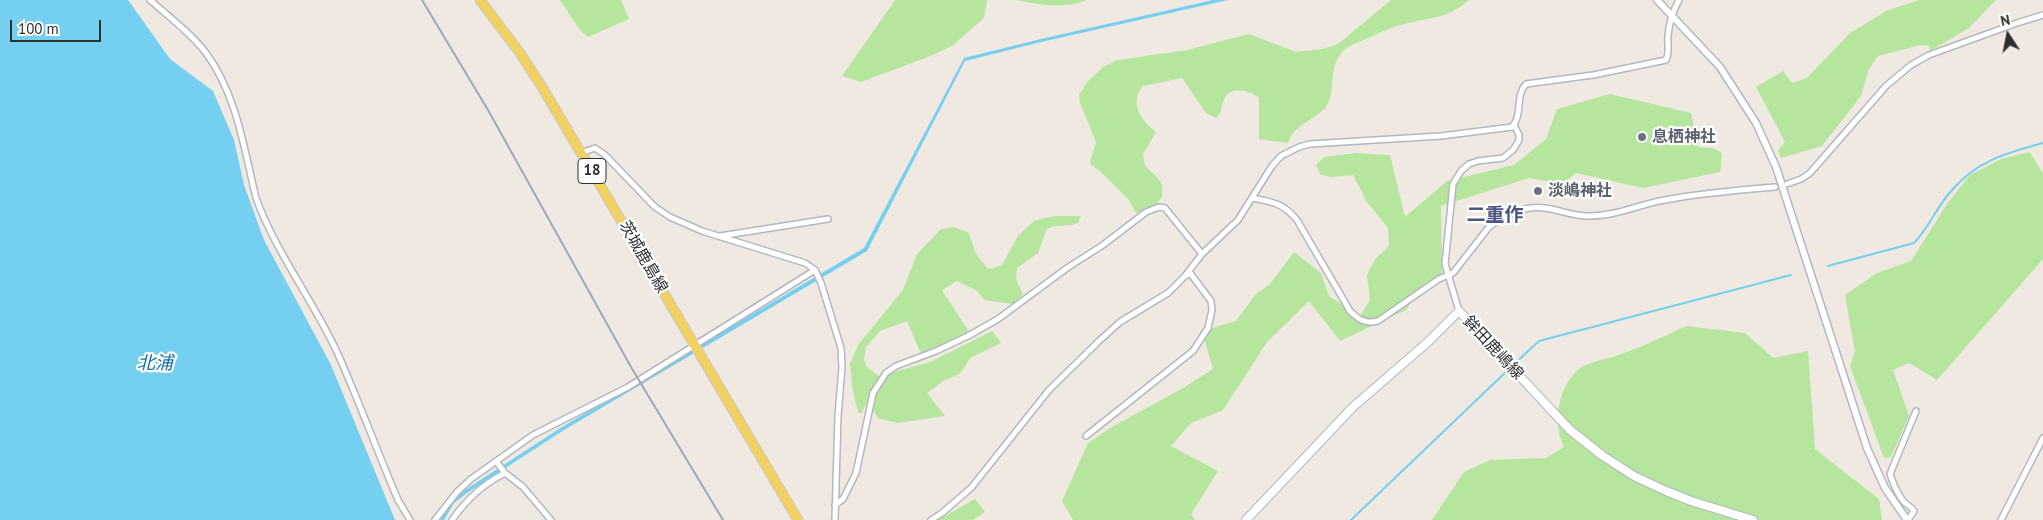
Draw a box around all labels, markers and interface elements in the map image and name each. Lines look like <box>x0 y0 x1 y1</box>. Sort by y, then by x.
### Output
scale bar <box>12 10 104 42</box>
north arrow <box>1983 10 2033 60</box>
text: N <box>1999 11 2011 30</box>
text: 100 m <box>18 19 59 38</box>
place label: 息栖神社 <box>1652 127 1716 147</box>
marker: 息栖神社 <box>1636 131 1648 143</box>
road number: 18 <box>578 158 606 184</box>
place label: 淡嶋神社 <box>1548 181 1612 201</box>
marker: 淡嶋神社 <box>1532 185 1544 197</box>
district label: 二重作 <box>1467 205 1523 227</box>
street label: 茨城鹿島線 <box>615 218 671 296</box>
street label: 鉾田鹿嶋線 <box>1459 312 1527 384</box>
water label: 北浦 <box>137 353 173 375</box>

